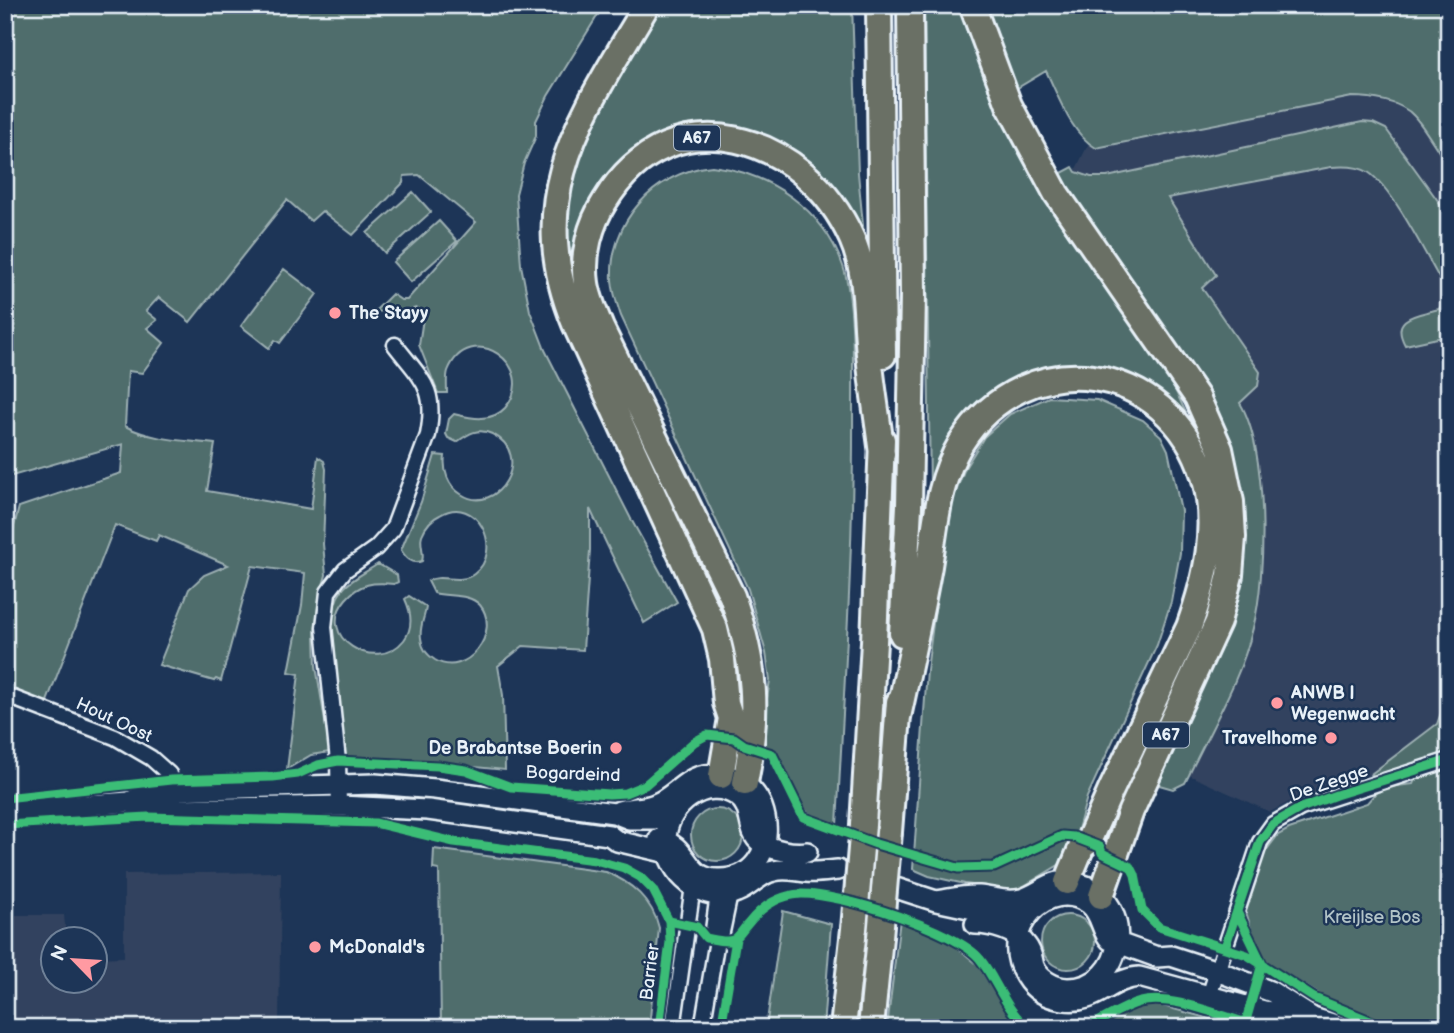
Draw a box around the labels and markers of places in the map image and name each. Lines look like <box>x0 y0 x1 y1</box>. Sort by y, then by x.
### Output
place label: The Stayy <box>349 303 429 324</box>
marker: The Stayy <box>327 305 343 321</box>
place label: ANWB | Wegenwacht <box>1290 683 1395 725</box>
marker: ANWB | Wegenwacht <box>1269 695 1285 711</box>
place label: Travelhome <box>1222 728 1317 749</box>
marker: Travelhome <box>1323 730 1339 746</box>
place label: De Brabantse Boerin <box>429 738 602 759</box>
marker: De Brabantse Boerin <box>608 740 624 756</box>
place label: McDonald's <box>329 937 425 958</box>
marker: McDonald's <box>307 939 323 955</box>

